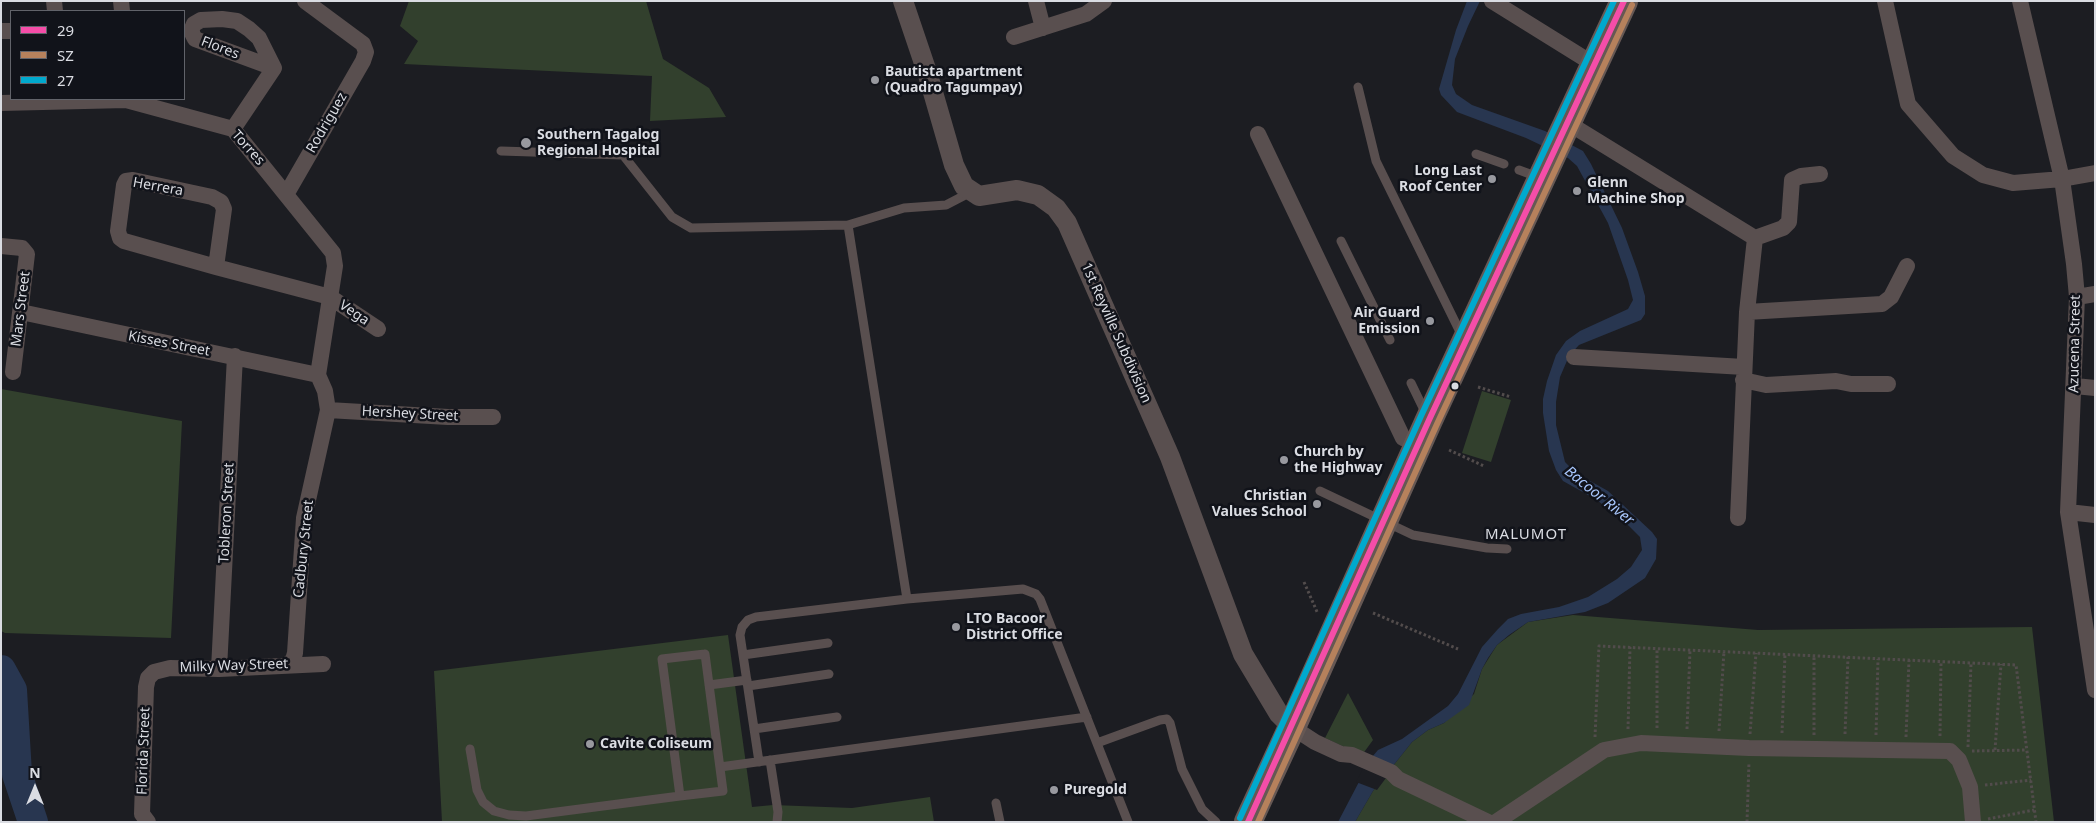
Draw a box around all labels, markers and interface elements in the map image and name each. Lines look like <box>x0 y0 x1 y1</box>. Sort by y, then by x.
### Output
legend <box>10 10 185 100</box>
text: 29 <box>57 20 74 40</box>
street label: Flores <box>199 33 241 63</box>
text: SZ <box>57 45 74 65</box>
place label: Bautista apartment (Quadro Tagumpay) <box>885 64 1022 96</box>
text: 27 <box>57 70 74 90</box>
marker: Bautista apartment (Quadro Tagumpay) <box>869 74 881 86</box>
street label: Rodriguez <box>303 90 351 156</box>
street label: Torres <box>228 127 268 169</box>
place label: Southern Tagalog Regional Hospital <box>537 127 660 160</box>
marker: Southern Tagalog Regional Hospital <box>519 136 533 150</box>
place label: Long Last Roof Center <box>1399 163 1482 196</box>
marker: Long Last Roof Center <box>1486 173 1498 185</box>
street label: Herrera <box>132 174 184 200</box>
place label: Glenn Machine Shop <box>1587 175 1685 208</box>
marker: Glenn Machine Shop <box>1571 185 1583 197</box>
street label: 1st Reyville Subdivision <box>1077 260 1155 406</box>
street label: Mars Street <box>8 270 34 348</box>
street label: Azucena Street <box>2066 295 2084 393</box>
street label: Vega <box>336 297 372 329</box>
place label: Air Guard Emission <box>1354 305 1420 338</box>
marker: Air Guard Emission <box>1424 315 1436 327</box>
street label: Kisses Street <box>127 328 211 360</box>
unlabelled marker <box>1450 381 1460 391</box>
street label: Hershey Street <box>361 403 459 425</box>
place label: Church by the Highway <box>1294 444 1382 477</box>
marker: Church by the Highway <box>1278 454 1290 466</box>
street label: Tobleron Street <box>216 462 238 564</box>
water label: Bacoor River <box>1561 463 1637 529</box>
place label: Christian Values School <box>1212 488 1307 520</box>
marker: Christian Values School <box>1311 498 1323 510</box>
street label: Cadbury Street <box>291 499 317 599</box>
district label: MALUMOT <box>1484 526 1568 544</box>
place label: LTO Bacoor District Office <box>966 611 1063 644</box>
marker: LTO Bacoor District Office <box>950 621 962 633</box>
street label: Milky Way Street <box>179 656 289 676</box>
street label: Florida Street <box>134 707 154 795</box>
place label: Cavite Coliseum <box>600 736 712 752</box>
marker: Cavite Coliseum <box>584 738 596 750</box>
north arrow <box>10 763 60 813</box>
text: N <box>29 763 41 782</box>
place label: Puregold <box>1064 782 1127 798</box>
marker: Puregold <box>1048 784 1060 796</box>

